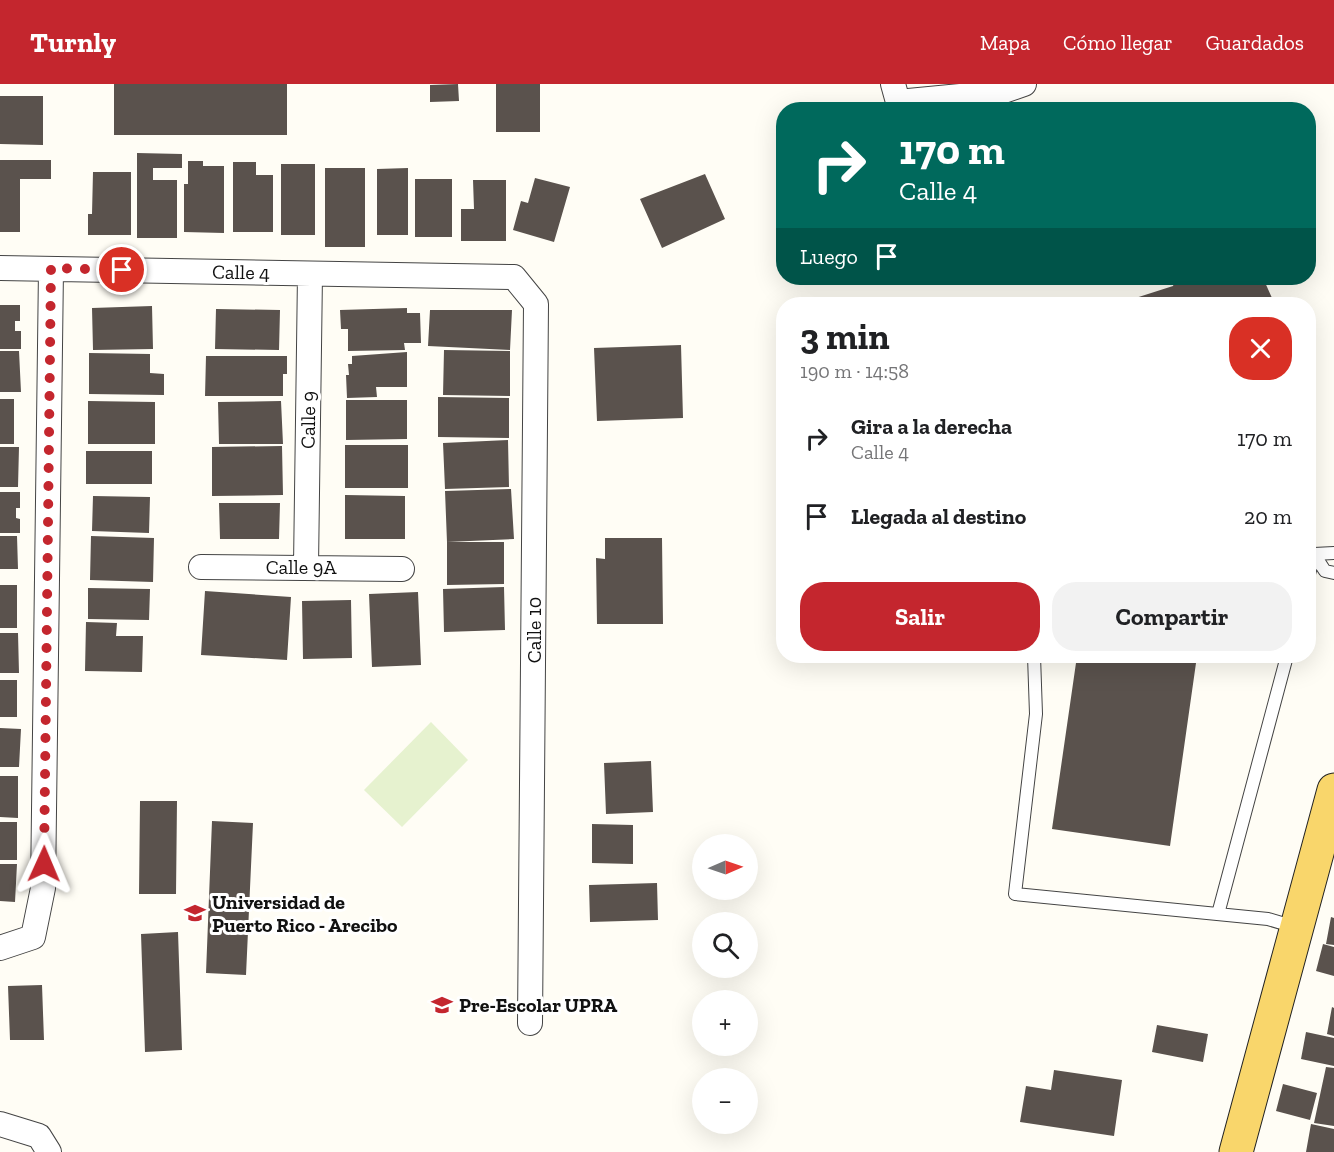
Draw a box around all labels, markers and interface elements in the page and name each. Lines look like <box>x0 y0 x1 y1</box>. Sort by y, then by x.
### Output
text: Turnly <box>30 26 116 59</box>
text: Mapa <box>980 30 1030 55</box>
text: Cómo llegar <box>1063 30 1173 55</box>
text: Guardados <box>1206 30 1304 55</box>
text: 170 m <box>899 124 1005 175</box>
icon: right <box>800 126 878 204</box>
text: Calle 4 <box>899 175 977 207</box>
icon: arrive <box>870 240 903 273</box>
text: Luego <box>800 243 858 270</box>
pin <box>96 244 147 295</box>
icon: arrive <box>105 253 138 286</box>
street label: Calle 4 <box>212 259 270 285</box>
text: 3 min <box>800 315 890 358</box>
button: close <box>1229 317 1292 380</box>
text: 190 m · 14:58 <box>800 359 909 383</box>
street label: Calle 9 <box>295 391 321 449</box>
text: Gira a la derecha <box>851 413 1012 440</box>
icon: right <box>800 422 833 455</box>
text: 170 m <box>1237 425 1292 452</box>
text: Calle 4 <box>851 440 909 464</box>
icon: arrive <box>800 500 833 533</box>
text: Llegada al destino <box>851 503 1026 530</box>
text: 20 m <box>1244 503 1292 530</box>
street label: Calle 9A <box>266 555 337 579</box>
button: Salir <box>800 582 1040 651</box>
button: Compartir <box>1052 582 1292 651</box>
street label: Calle 10 <box>522 597 546 663</box>
position arrow <box>12 832 76 896</box>
north arrow <box>692 834 758 900</box>
map controls <box>692 834 758 1134</box>
place label: Universidad de Puerto Rico - Arecibo <box>212 890 398 937</box>
school or university icon: Universidad de Puerto Rico - Arecibo <box>183 901 207 925</box>
button: search <box>692 912 758 978</box>
button: + <box>692 990 758 1056</box>
school or university icon: Pre-Escolar UPRA <box>430 993 454 1017</box>
place label: Pre-Escolar UPRA <box>459 993 617 1017</box>
button: − <box>692 1068 758 1134</box>

